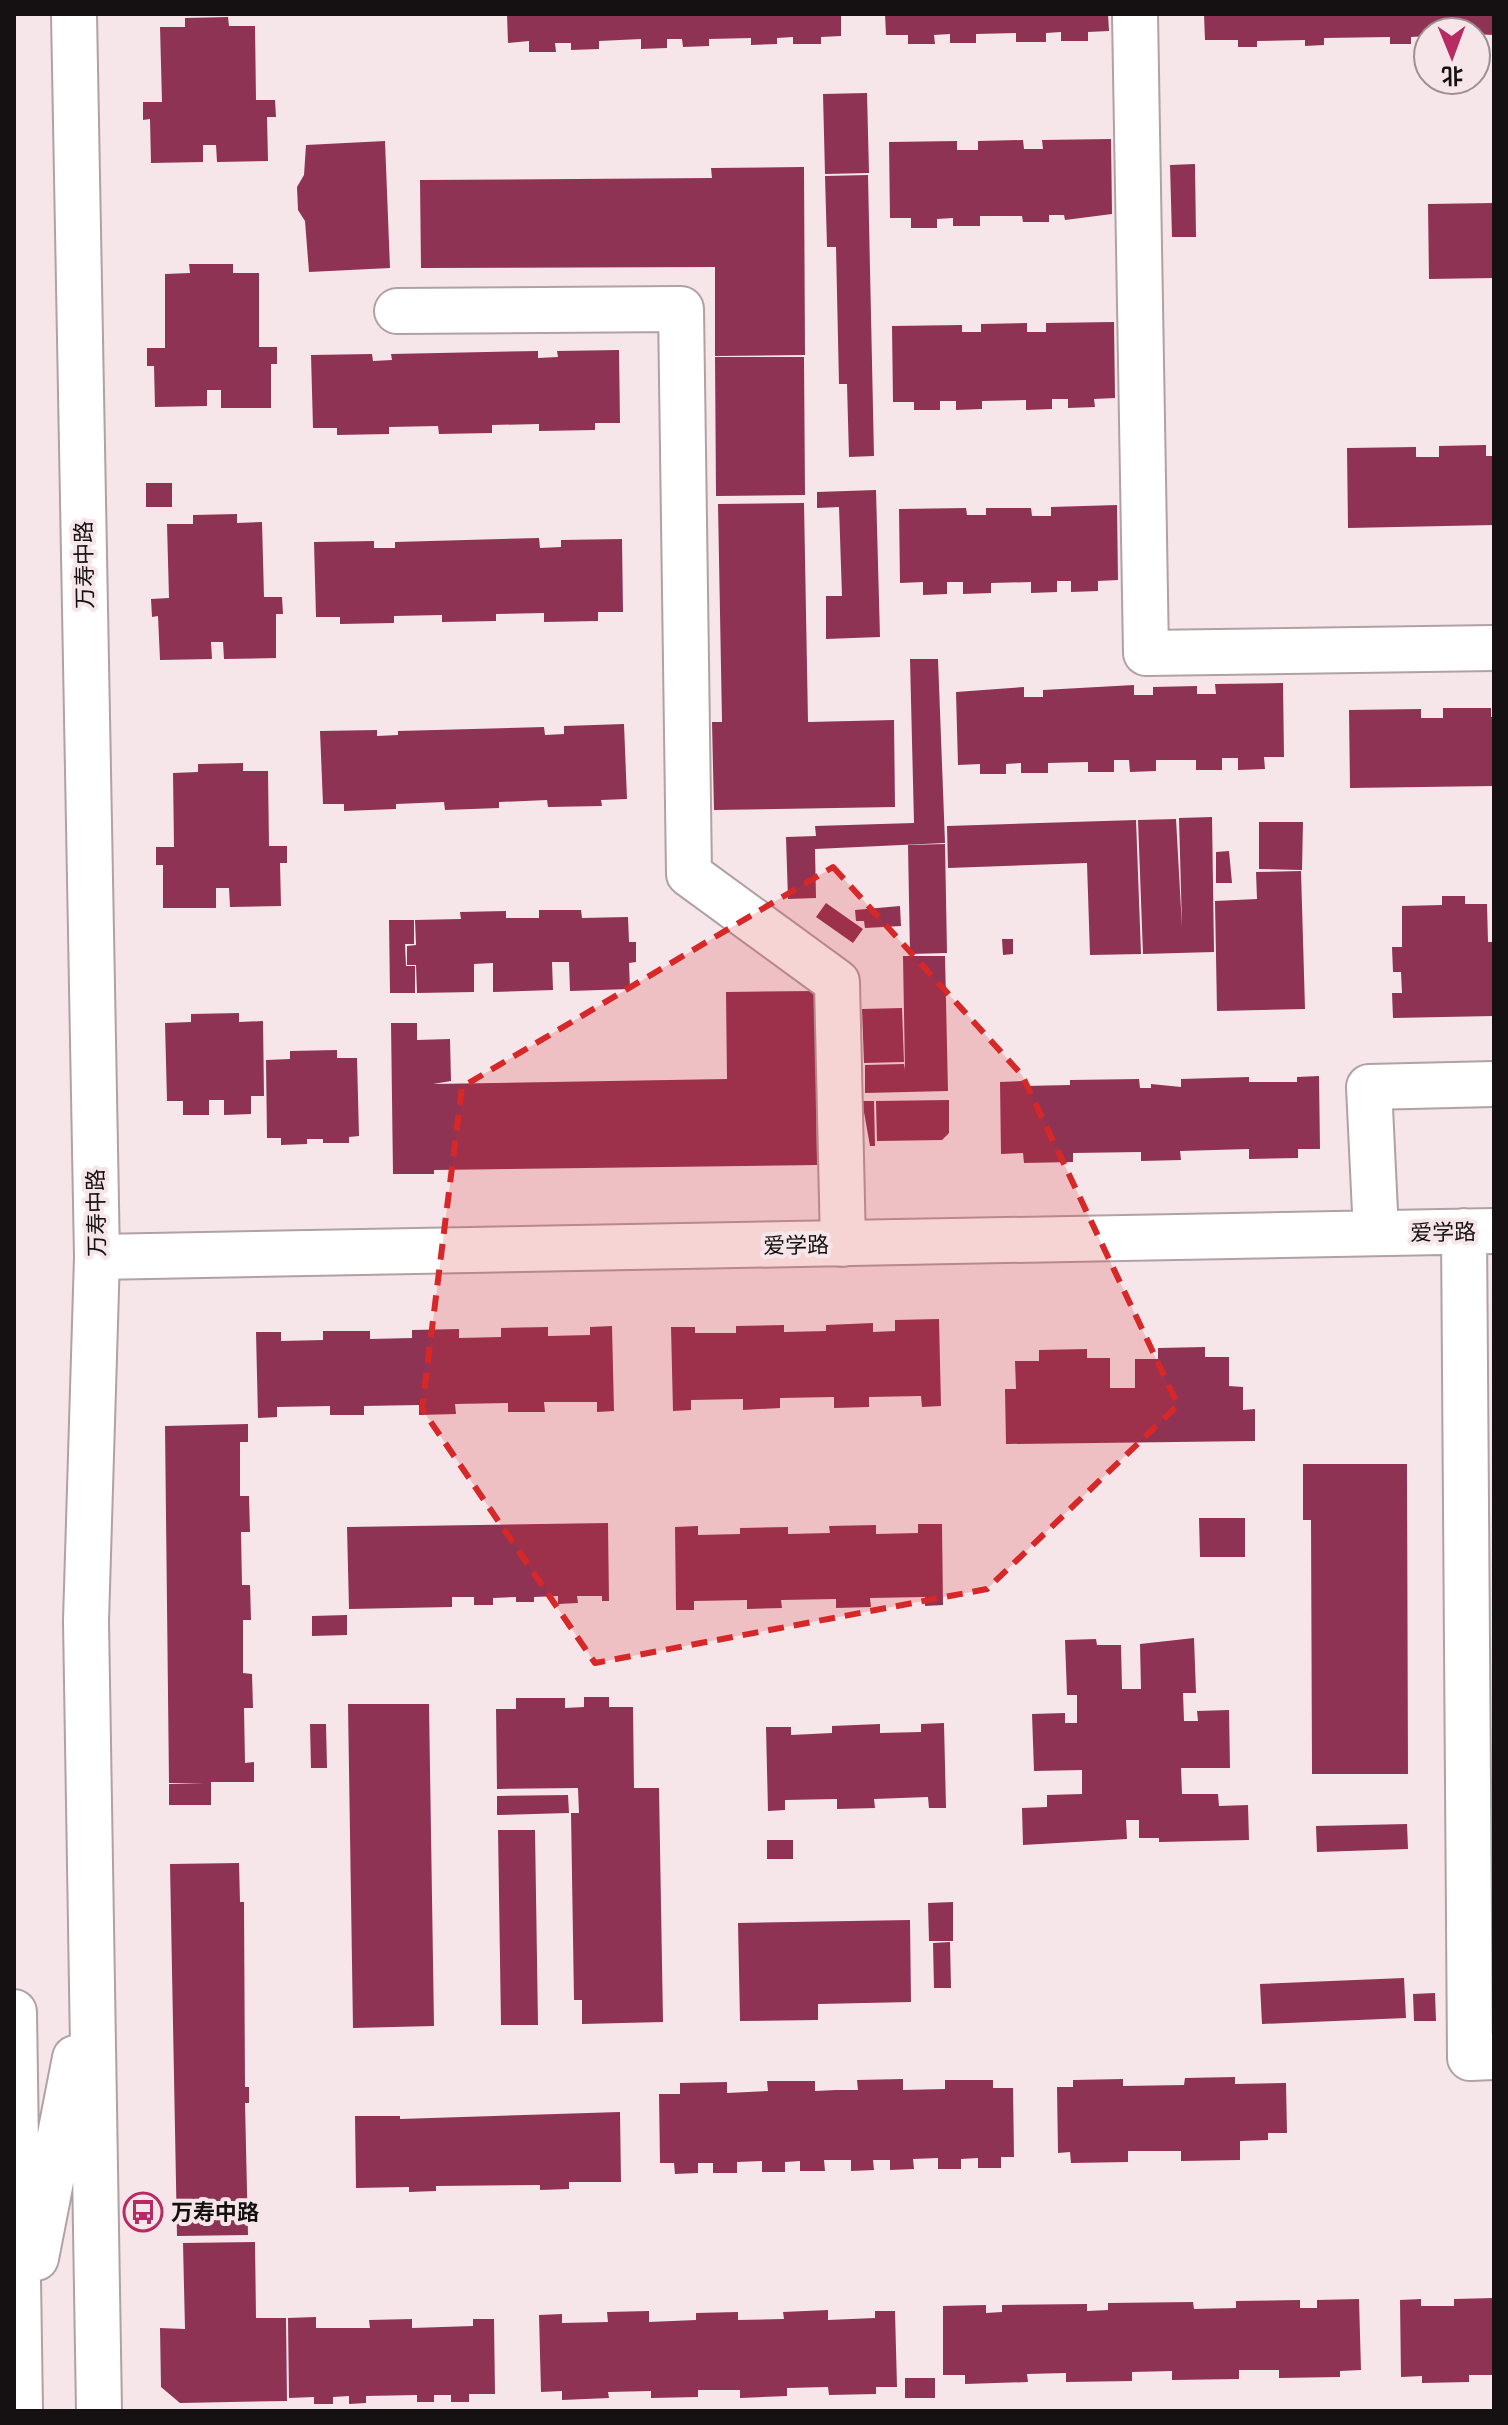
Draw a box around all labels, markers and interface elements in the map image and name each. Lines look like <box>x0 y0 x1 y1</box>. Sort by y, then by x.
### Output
north arrow <box>1412 16 1492 96</box>
text: 北 <box>1441 61 1464 91</box>
street label: 万寿中路 <box>68 521 100 609</box>
street label: 万寿中路 <box>80 1169 112 1257</box>
street label: 爱学路 <box>1410 1216 1476 1248</box>
street label: 爱学路 <box>763 1229 829 1261</box>
bus stop icon: 万寿中路 <box>122 2191 164 2233</box>
place label: 万寿中路 <box>171 2197 259 2227</box>

